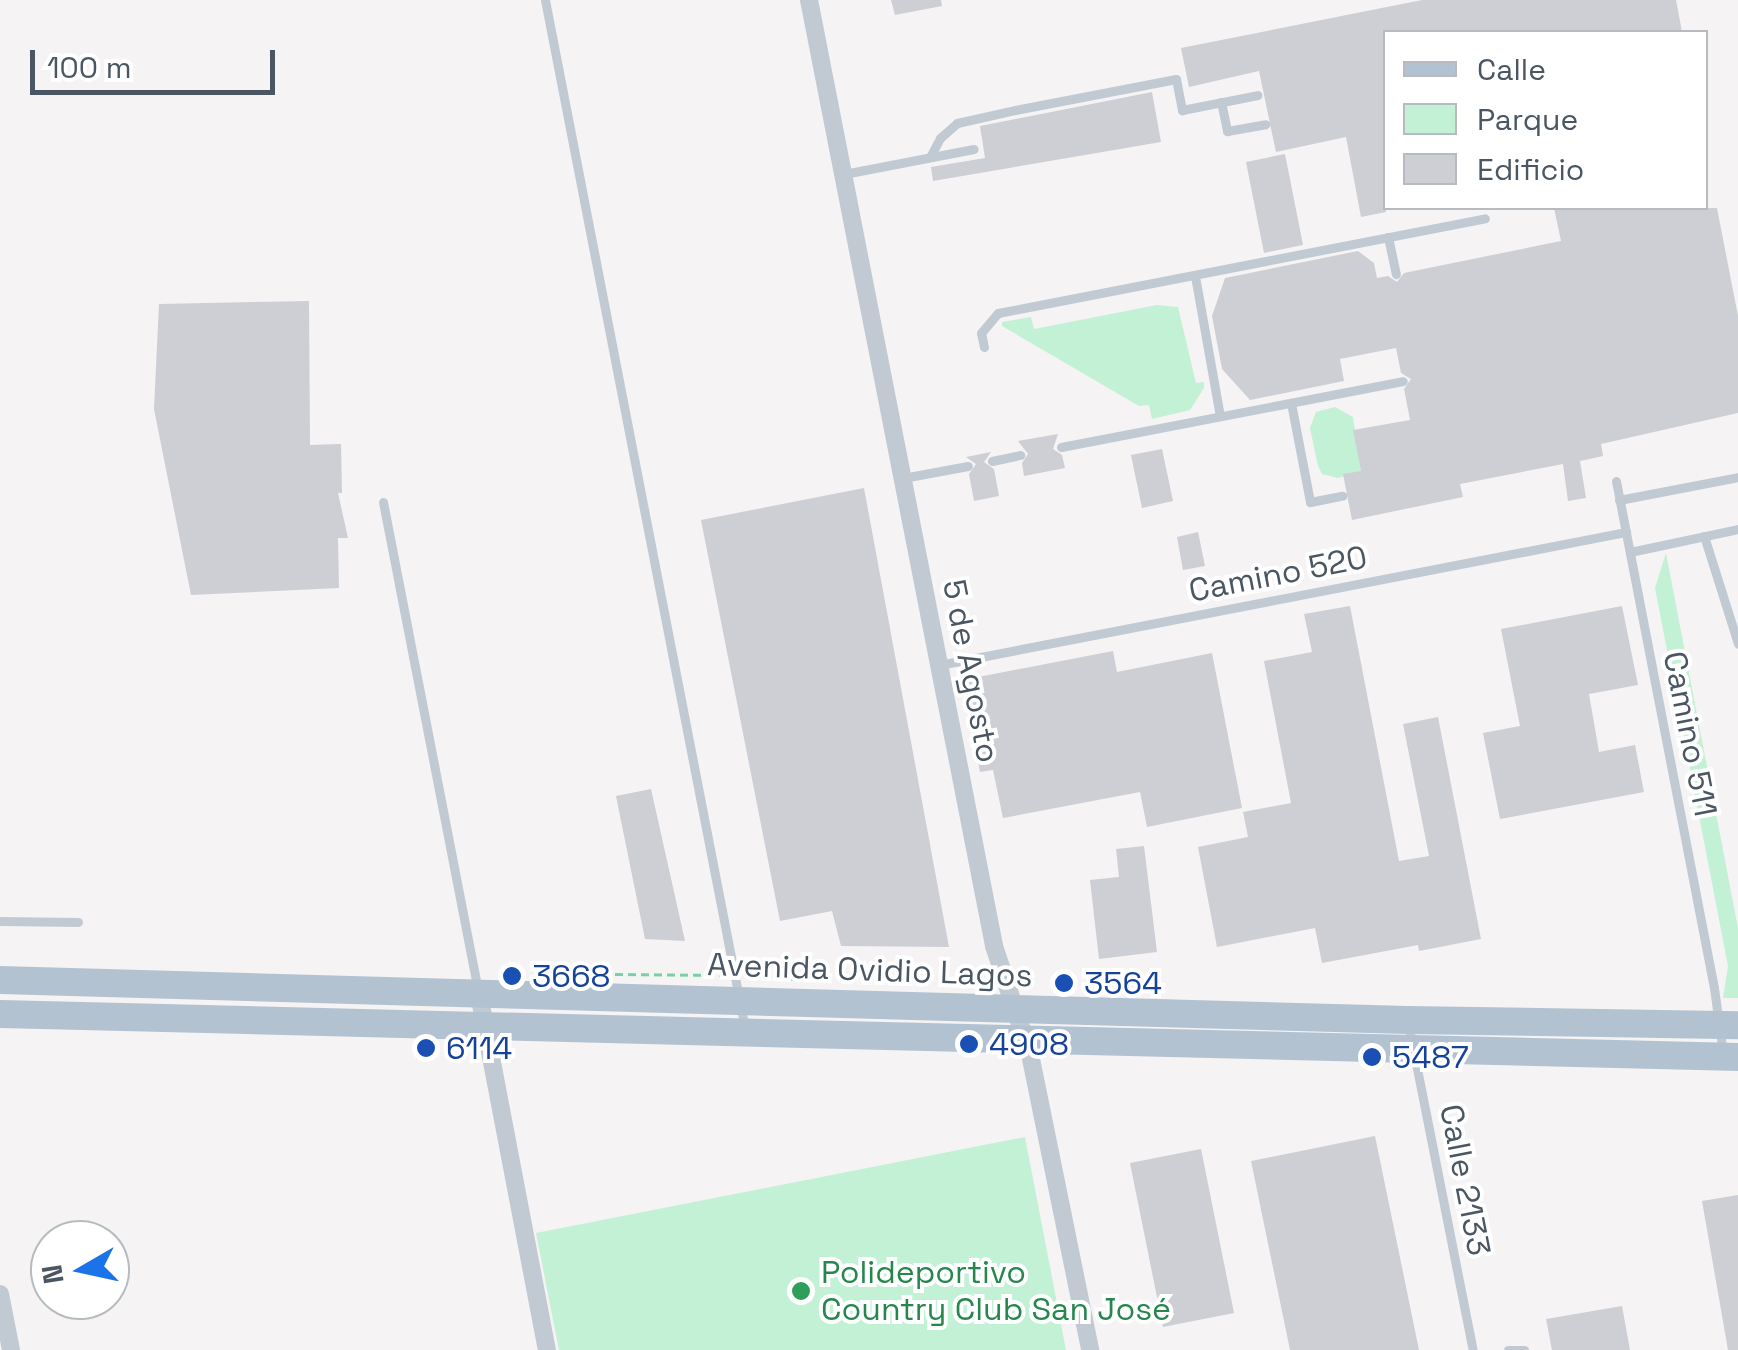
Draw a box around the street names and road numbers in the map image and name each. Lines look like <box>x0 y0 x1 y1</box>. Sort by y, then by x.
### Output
street label: Camino 520 <box>1186 538 1370 610</box>
street label: 5 de Agosto <box>934 576 1008 766</box>
street label: Camino 511 <box>1655 648 1725 820</box>
street label: Avenida Ovidio Lagos <box>707 945 1033 995</box>
street label: Calle 2133 <box>1432 1101 1498 1259</box>

